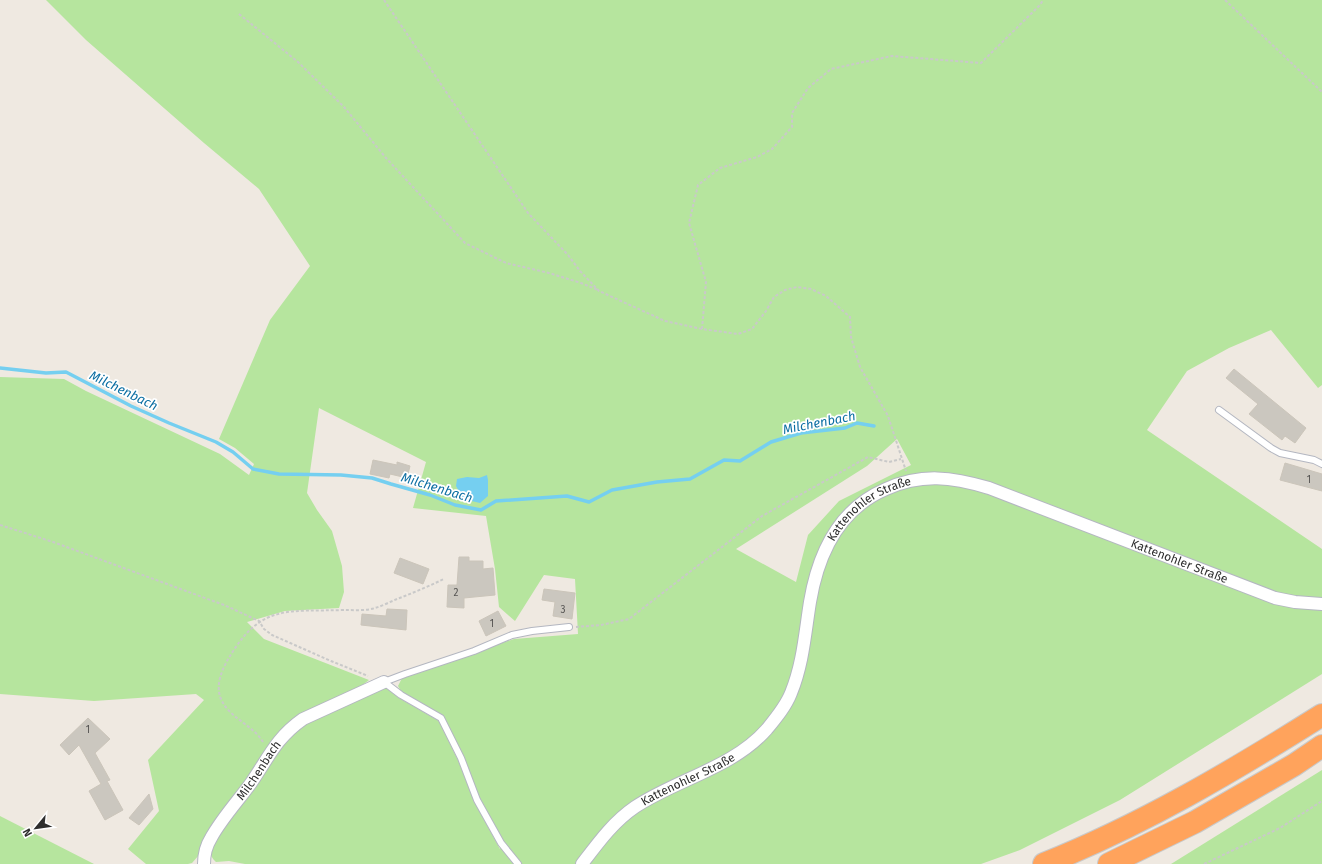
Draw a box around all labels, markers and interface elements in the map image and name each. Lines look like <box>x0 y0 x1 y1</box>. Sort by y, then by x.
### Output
water label: Milchenbach <box>87 368 160 413</box>
water label: Milchenbach <box>781 408 857 437</box>
water label: Milchenbach <box>399 470 474 505</box>
street label: Kattenohler Straße <box>824 474 912 544</box>
house number: 1 <box>1307 474 1311 486</box>
street label: Kattenohler Straße <box>1129 536 1230 586</box>
house number: 2 <box>454 587 459 599</box>
house number: 3 <box>561 604 566 616</box>
house number: 1 <box>490 618 494 630</box>
house number: 1 <box>86 724 90 736</box>
street label: Milchenbach <box>234 738 284 803</box>
street label: Kattenohler Straße <box>639 750 738 809</box>
north arrow <box>16 808 56 848</box>
text: N <box>20 826 35 839</box>

